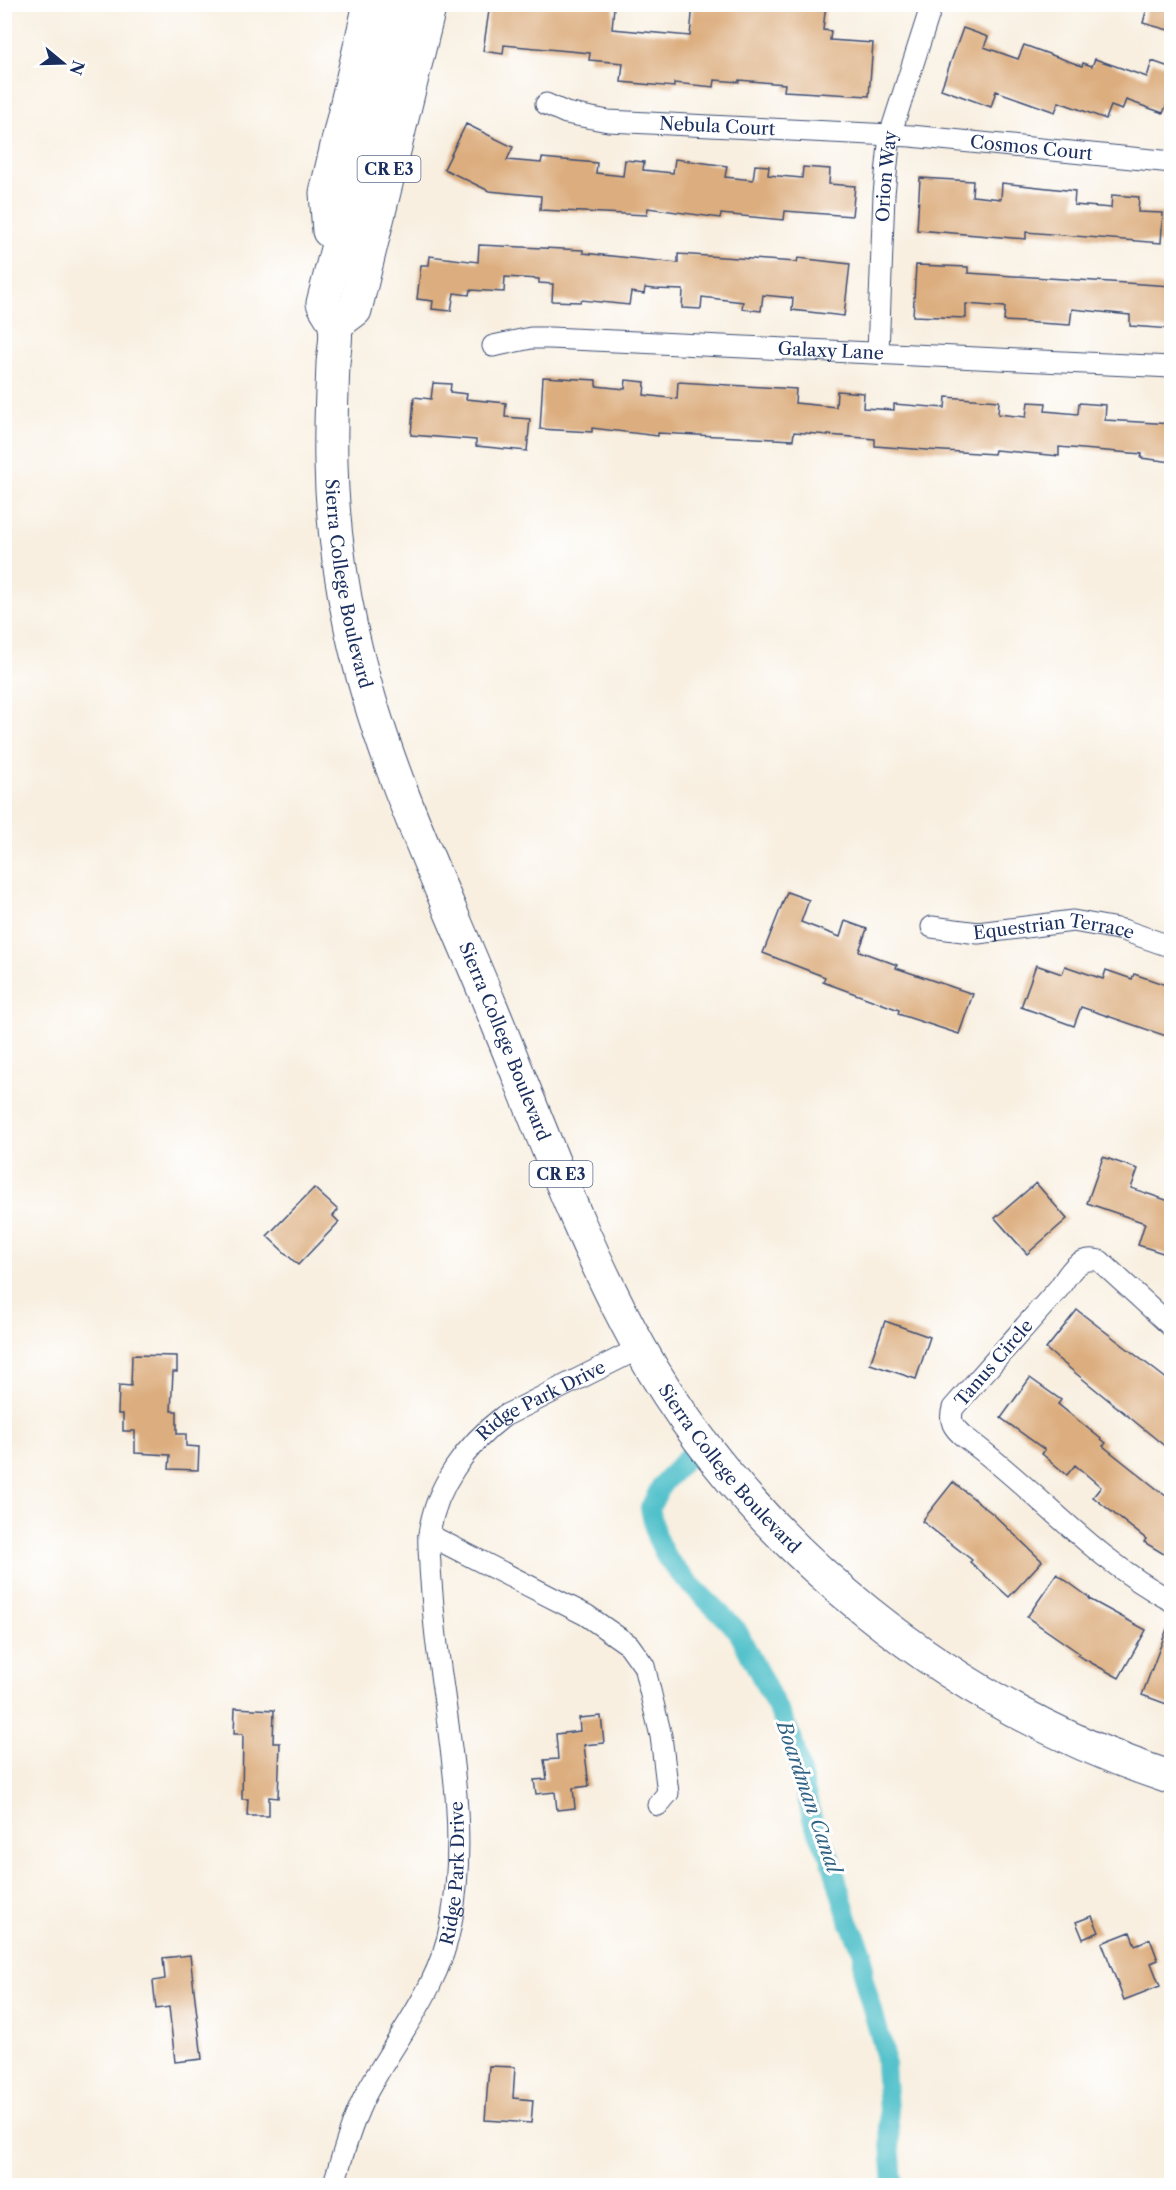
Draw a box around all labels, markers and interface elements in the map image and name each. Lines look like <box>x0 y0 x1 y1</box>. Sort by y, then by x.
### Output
north arrow <box>33 33 93 93</box>
text: N <box>65 58 89 78</box>
street label: Nebula Court <box>659 113 776 140</box>
street label: Orion Way <box>872 129 901 222</box>
street label: Cosmos Court <box>969 131 1094 165</box>
road number: CR E3 <box>358 156 420 182</box>
street label: Galaxy Lane <box>777 338 884 365</box>
street label: Sierra College Boulevard <box>320 478 377 691</box>
street label: Equestrian Terrace <box>972 910 1137 945</box>
street label: Sierra College Boulevard <box>454 939 555 1144</box>
road number: CR E3 <box>530 1161 592 1187</box>
street label: Tanus Circle <box>950 1315 1038 1411</box>
street label: Ridge Park Drive <box>472 1356 609 1445</box>
street label: Sierra College Boulevard <box>654 1380 805 1558</box>
water label: Boardman Canal <box>771 1716 847 1879</box>
street label: Ridge Park Drive <box>435 1801 469 1947</box>

